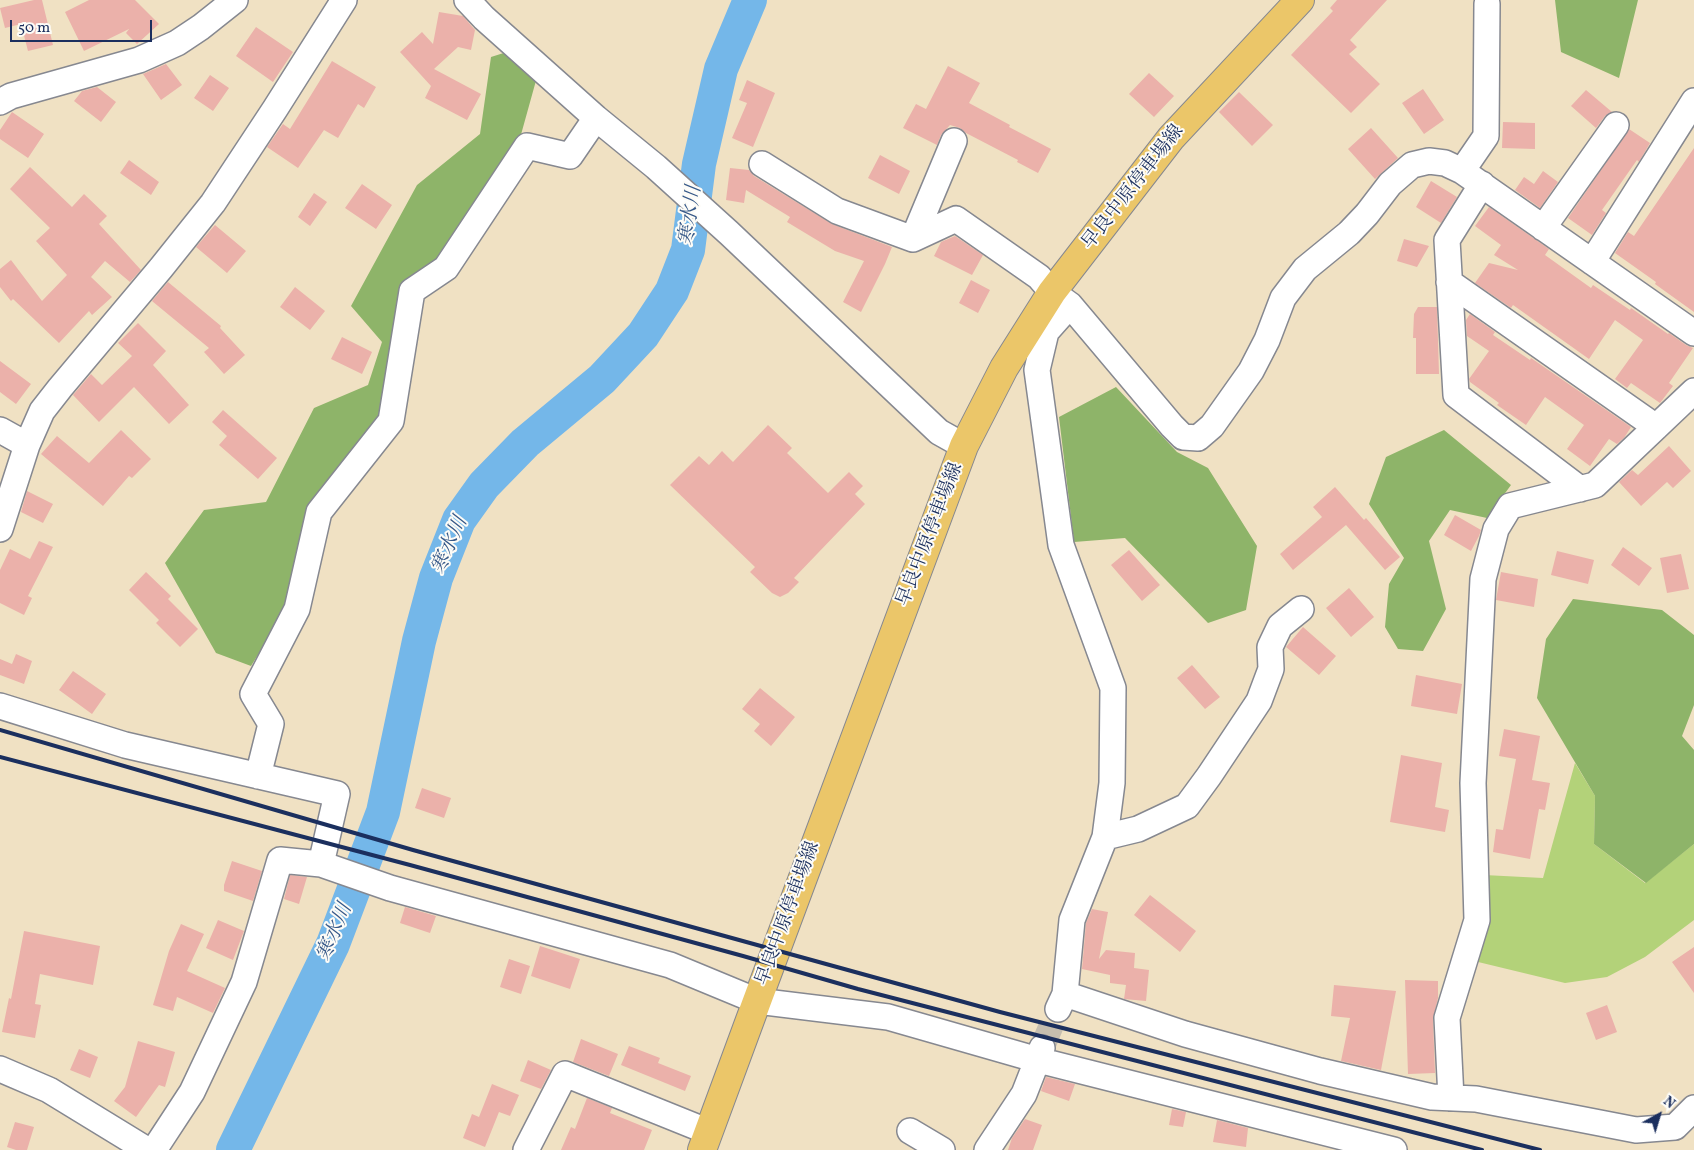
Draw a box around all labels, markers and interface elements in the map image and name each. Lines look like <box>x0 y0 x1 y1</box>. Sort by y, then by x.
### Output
scale bar <box>12 10 155 42</box>
text: 50 m <box>18 18 50 39</box>
street label: 早良中原停車場線 <box>1078 121 1190 255</box>
water label: 寒水川 <box>676 185 708 247</box>
street label: 早良中原停車場線 <box>893 460 969 610</box>
water label: 寒水川 <box>428 514 474 578</box>
street label: 早良中原停車場線 <box>752 839 826 989</box>
water label: 寒水川 <box>313 901 359 965</box>
north arrow <box>1634 1090 1684 1140</box>
text: N <box>1659 1092 1679 1114</box>

